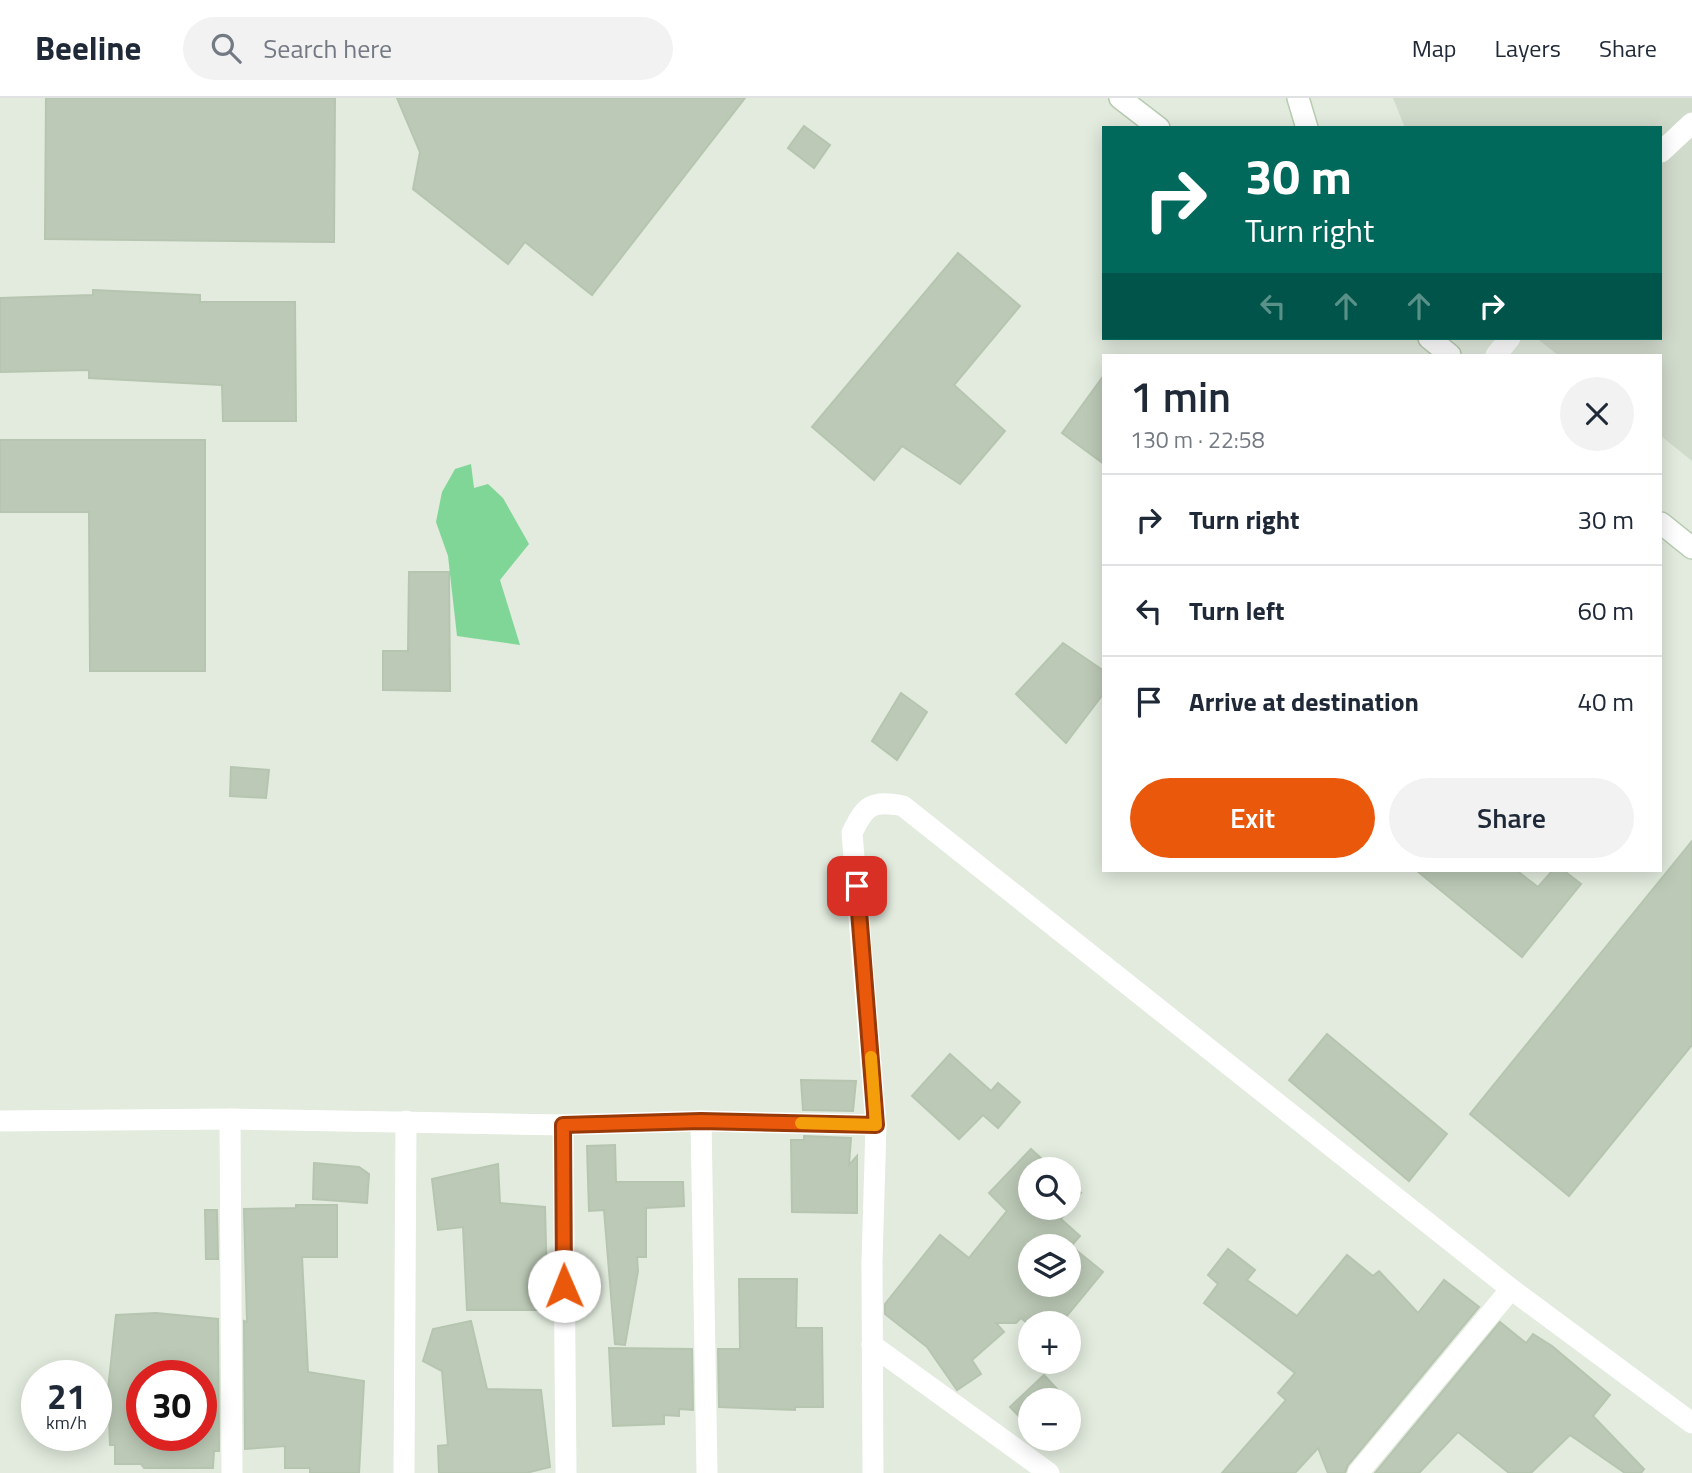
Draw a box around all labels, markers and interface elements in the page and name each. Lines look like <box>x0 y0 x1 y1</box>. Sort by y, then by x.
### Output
search box <box>183 17 673 80</box>
text: Beeline <box>35 23 141 73</box>
icon: search <box>207 29 245 67</box>
text: Search here <box>263 29 392 68</box>
text: Map <box>1412 30 1457 66</box>
text: Layers <box>1495 30 1561 66</box>
text: Share <box>1599 30 1657 66</box>
text: 30 m <box>1245 138 1352 213</box>
icon: right <box>1130 154 1221 245</box>
text: Turn right <box>1245 206 1374 254</box>
icon: left <box>1254 287 1292 325</box>
icon: ahead <box>1327 287 1365 325</box>
icon: ahead <box>1400 287 1438 325</box>
icon: right <box>1473 287 1511 325</box>
text: 1 min <box>1130 364 1231 428</box>
button: close <box>1560 377 1634 451</box>
text: 130 m · 22:58 <box>1130 422 1265 457</box>
text: Turn right <box>1189 500 1300 539</box>
text: 30 m <box>1577 500 1634 539</box>
icon: right <box>1130 501 1168 539</box>
text: Turn left <box>1189 591 1284 630</box>
text: 60 m <box>1577 591 1634 630</box>
icon: left <box>1130 592 1168 630</box>
text: Arrive at destination <box>1189 682 1419 721</box>
text: 40 m <box>1577 682 1634 721</box>
icon: arrive <box>1130 683 1168 721</box>
button: Exit <box>1130 778 1375 858</box>
button: Share <box>1389 778 1634 858</box>
pin <box>827 856 887 916</box>
icon: arrive <box>838 867 876 905</box>
map controls <box>1018 1157 1081 1451</box>
button: search <box>1018 1157 1081 1220</box>
button: layers <box>1018 1234 1081 1297</box>
position arrow <box>527 1249 601 1323</box>
button: + <box>1018 1311 1081 1374</box>
speed limit sign: 30 <box>126 1360 217 1451</box>
text: 21 <box>47 1369 86 1423</box>
button: − <box>1018 1388 1081 1451</box>
text: km/h <box>46 1409 87 1436</box>

